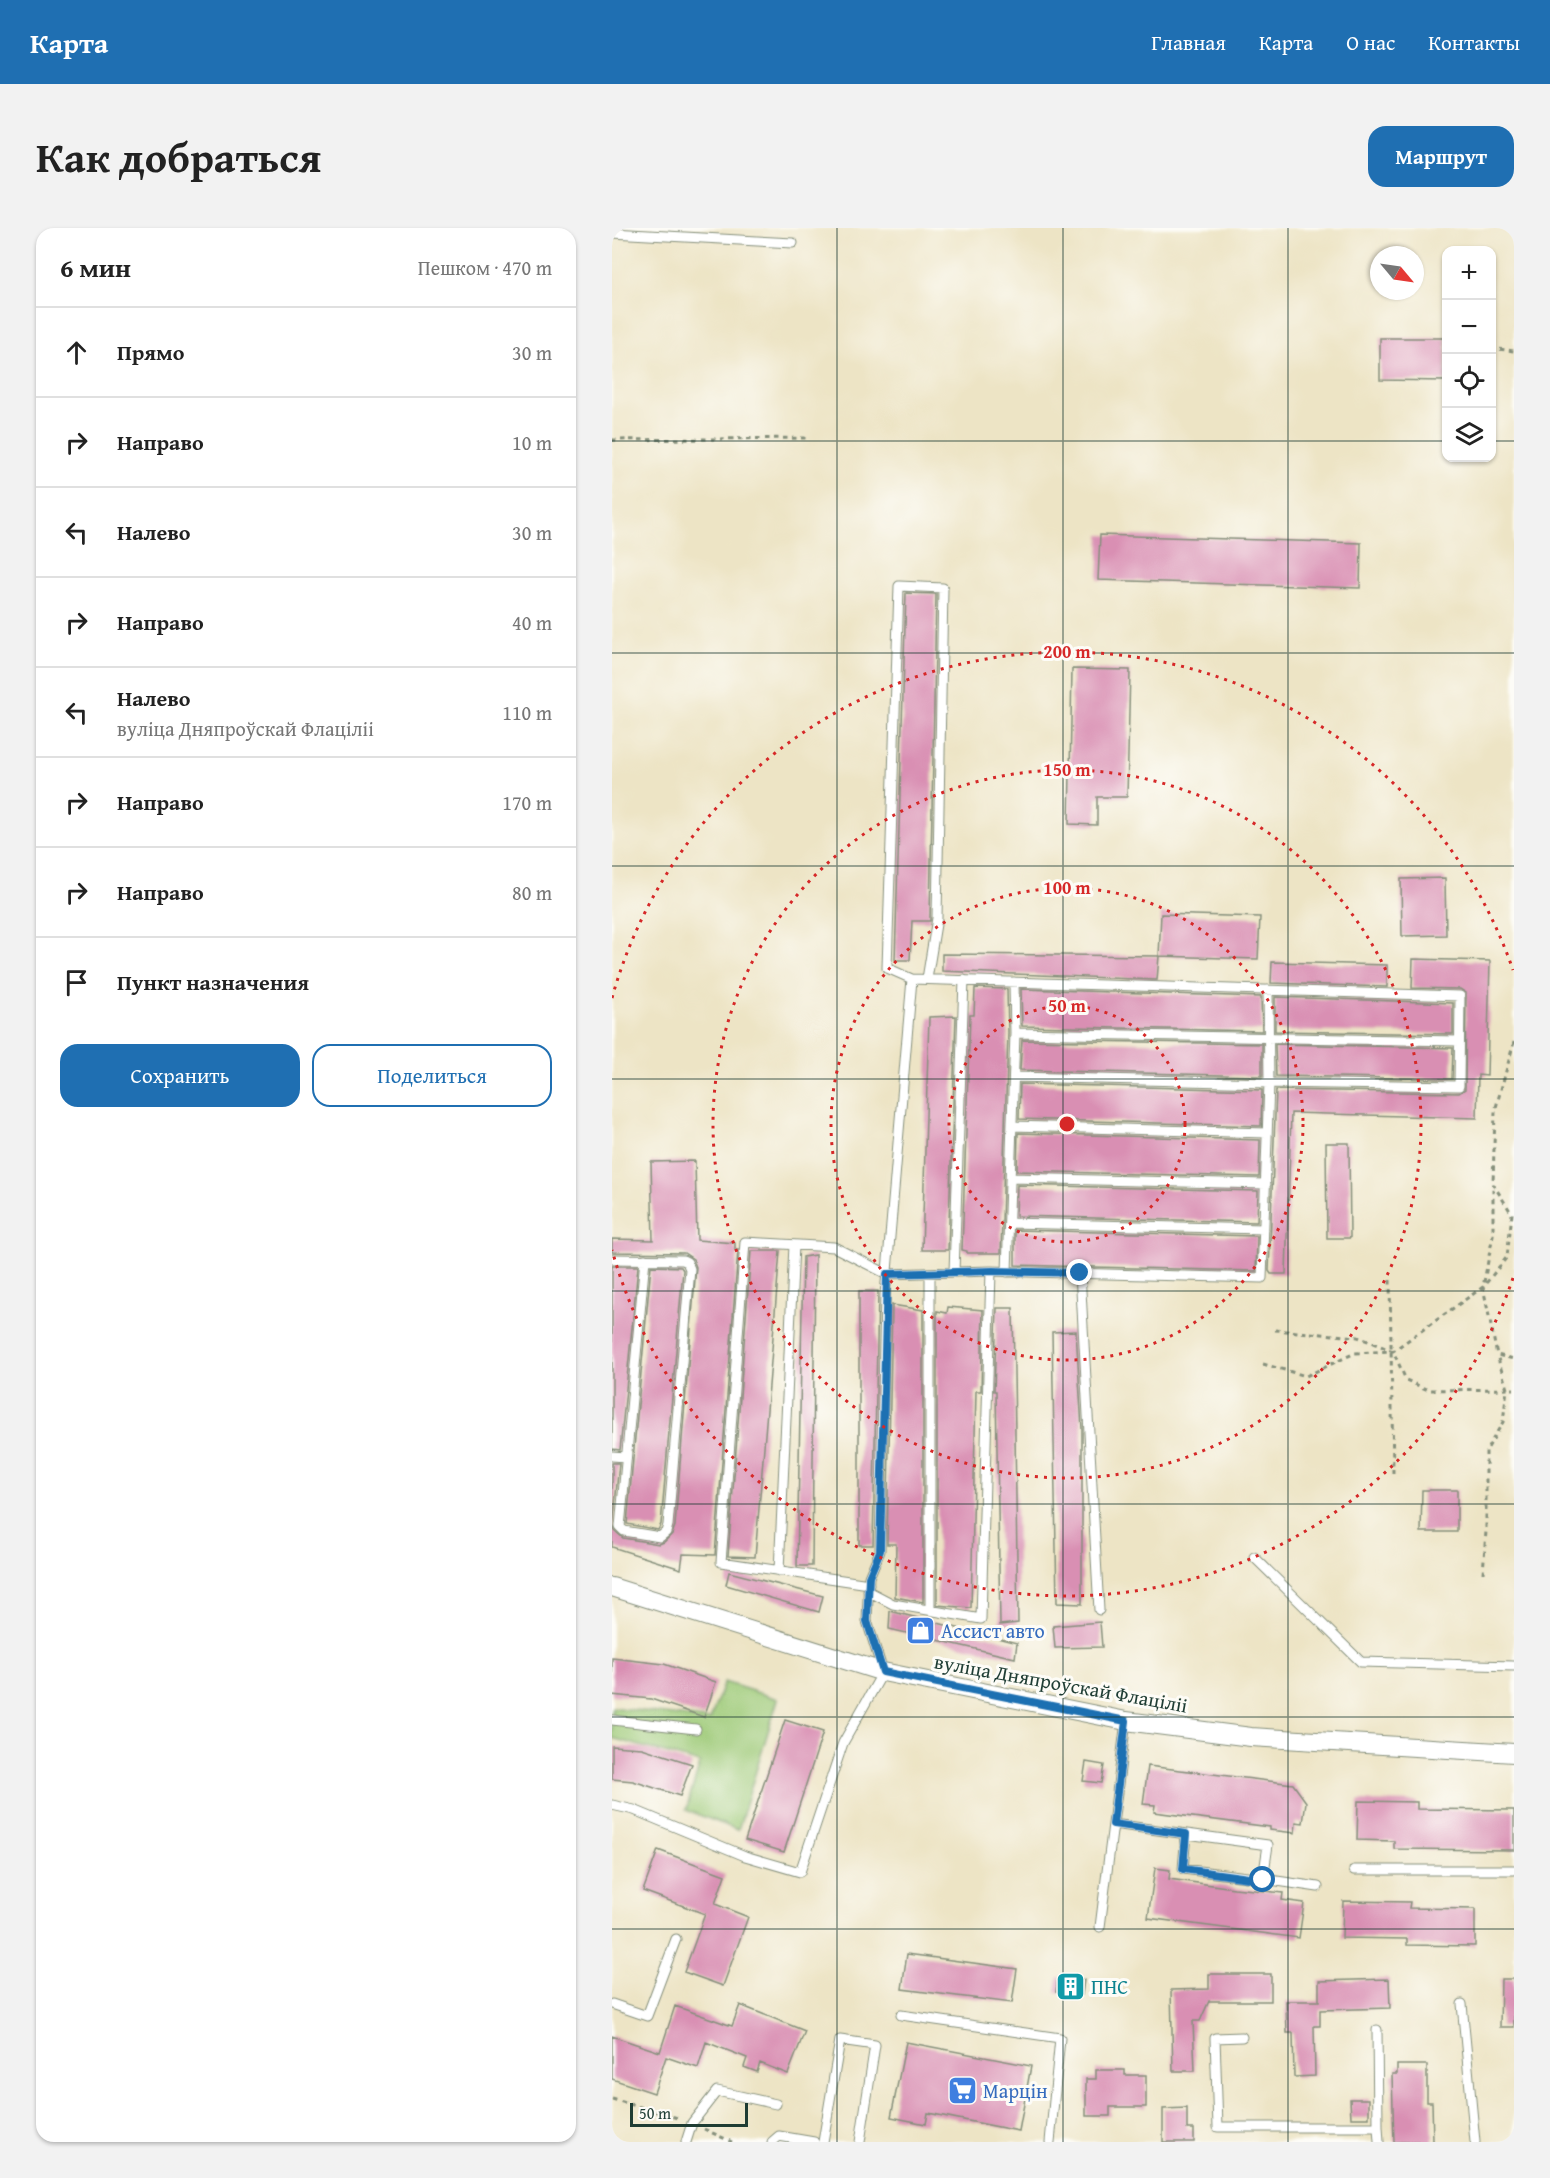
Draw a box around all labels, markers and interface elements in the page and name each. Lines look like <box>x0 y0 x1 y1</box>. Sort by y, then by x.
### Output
text: Карта <box>30 22 108 63</box>
text: Главная <box>1151 27 1226 58</box>
text: Карта <box>1259 27 1313 58</box>
text: О нас <box>1346 27 1395 58</box>
text: Контакты <box>1428 27 1520 58</box>
text: Как добраться <box>36 126 321 187</box>
button: Маршрут <box>1368 126 1514 187</box>
north arrow <box>1370 246 1424 300</box>
map controls <box>1442 246 1496 462</box>
button: + <box>1442 246 1496 300</box>
text: 6 мин <box>60 248 131 287</box>
text: Пешком · 470 m <box>418 253 552 282</box>
button: − <box>1442 300 1496 354</box>
icon: ahead <box>60 336 93 369</box>
text: Прямо <box>117 336 184 368</box>
text: 30 m <box>512 338 552 367</box>
button: locate <box>1442 354 1496 408</box>
button: layers <box>1442 408 1496 462</box>
icon: right <box>60 426 93 459</box>
text: Направо <box>117 426 204 458</box>
text: 10 m <box>512 428 552 457</box>
icon: left <box>60 516 93 549</box>
text: Налево <box>117 516 190 548</box>
text: 30 m <box>512 518 552 547</box>
icon: right <box>60 606 93 639</box>
text: Направо <box>117 606 204 638</box>
text: 40 m <box>512 608 552 637</box>
text: 200 m <box>1043 638 1091 665</box>
text: Налево <box>117 682 190 714</box>
icon: left <box>60 696 93 729</box>
text: 110 m <box>502 698 552 727</box>
text: вуліца Дняпроўскай Флаціліі <box>117 714 374 743</box>
text: 150 m <box>1043 756 1091 783</box>
icon: right <box>60 786 93 819</box>
text: Направо <box>117 786 204 818</box>
text: 170 m <box>502 788 552 817</box>
text: 100 m <box>1043 874 1091 901</box>
icon: right <box>60 876 93 909</box>
text: Направо <box>117 876 204 908</box>
text: 80 m <box>512 878 552 907</box>
icon: arrive <box>60 966 93 999</box>
text: Пункт назначения <box>117 966 309 998</box>
text: 50 m <box>1048 992 1087 1019</box>
button: Сохранить <box>60 1044 300 1107</box>
button: Поделиться <box>312 1044 552 1107</box>
centre of rings <box>1057 1114 1077 1134</box>
route end <box>1066 1259 1092 1285</box>
shop icon: Ассист авто <box>904 1614 936 1646</box>
place label: Ассист авто <box>941 1616 1045 1645</box>
street label: вуліца Дняпроўскай Флаціліі <box>932 1646 1190 1720</box>
route start <box>1249 1866 1275 1892</box>
building icon: ПНС <box>1054 1970 1086 2002</box>
place label: ПНС <box>1091 1972 1128 2001</box>
supermarket icon: Марцін <box>946 2074 978 2106</box>
place label: Марцін <box>983 2076 1048 2105</box>
scale bar <box>630 2100 748 2128</box>
text: 50 m <box>639 2101 671 2125</box>

